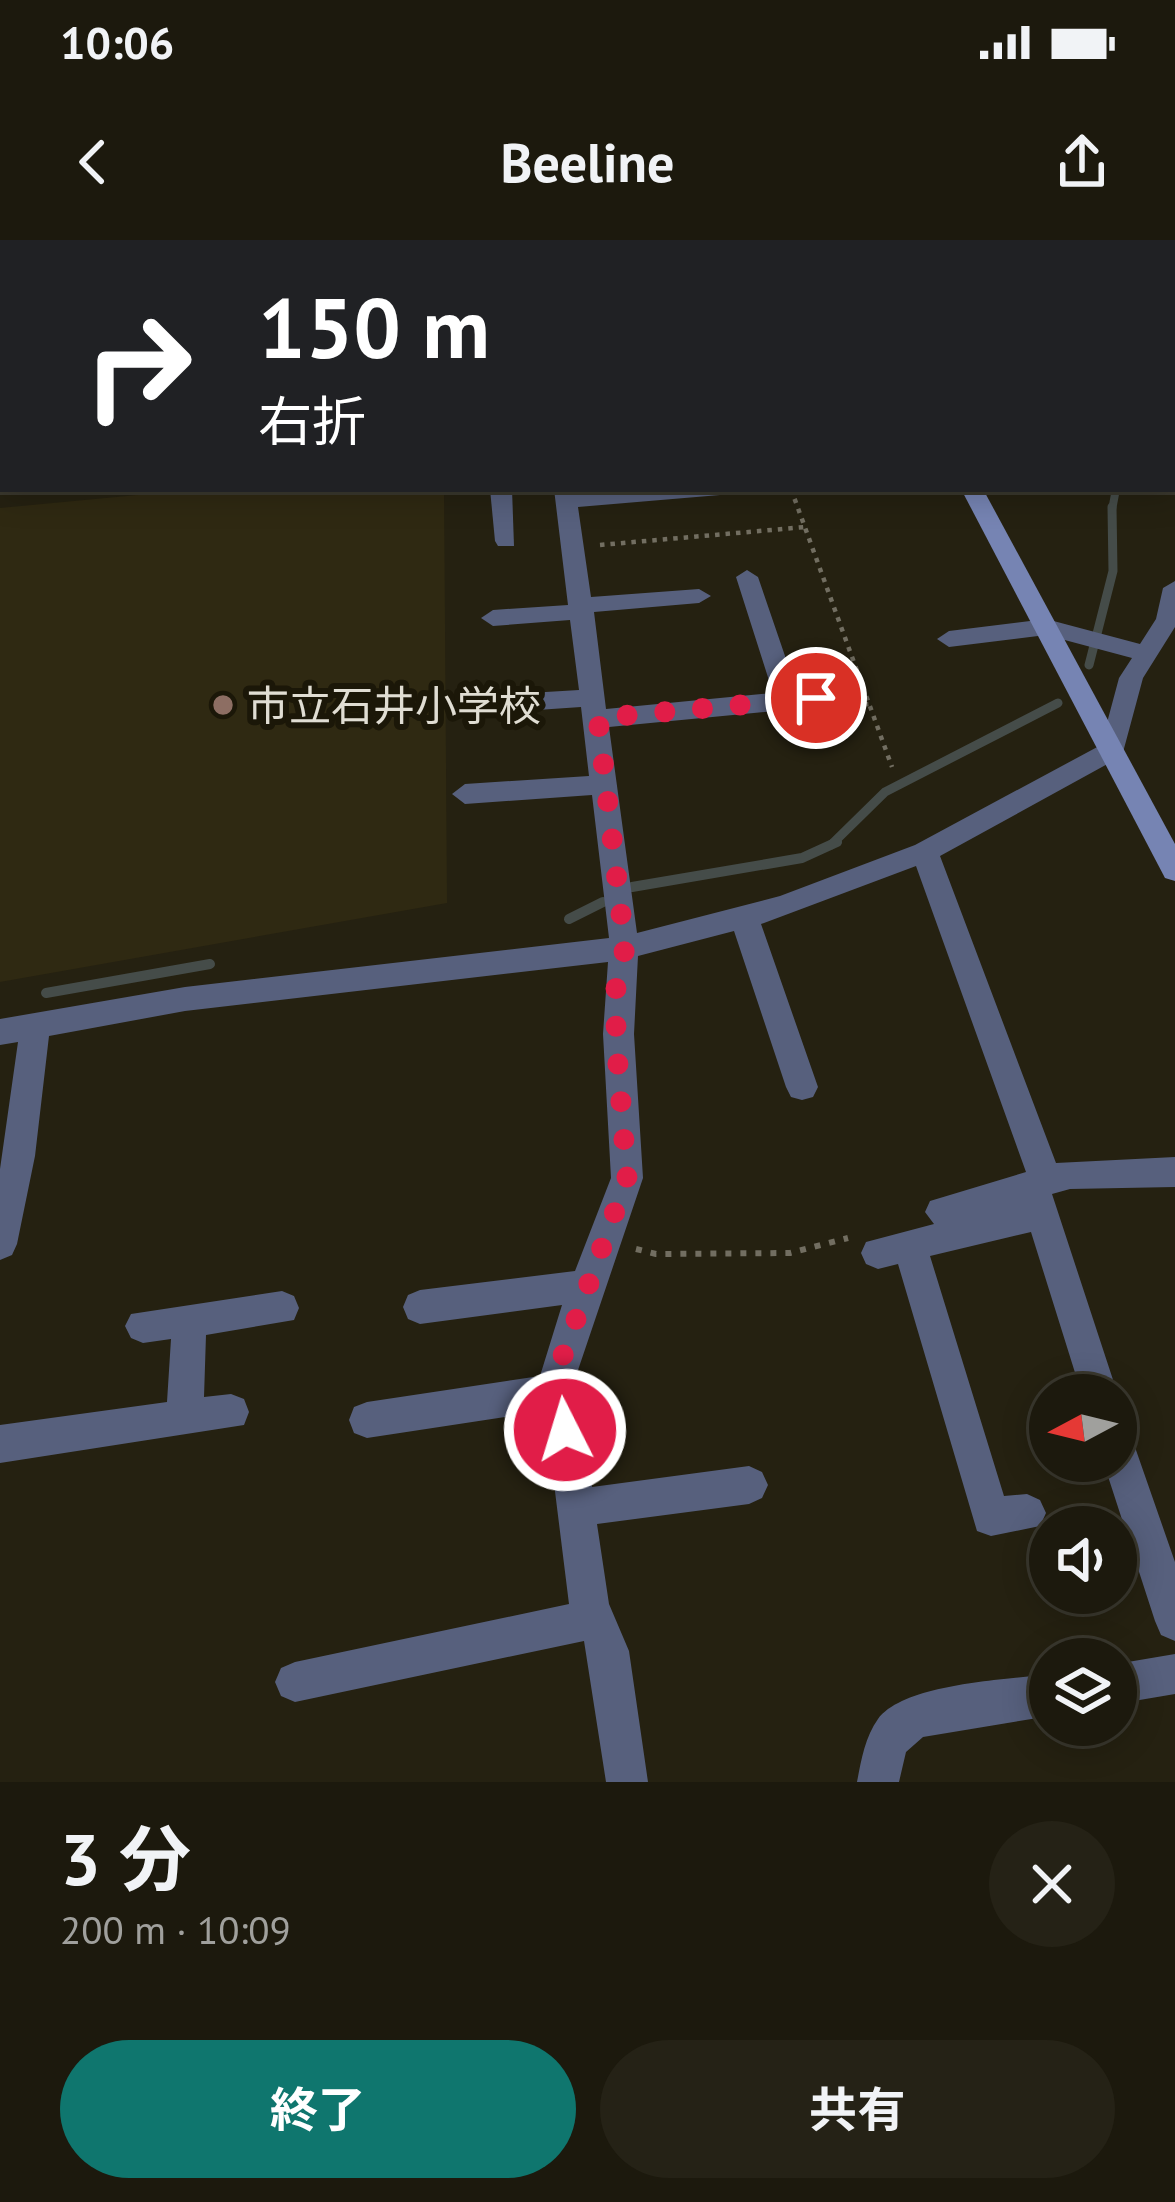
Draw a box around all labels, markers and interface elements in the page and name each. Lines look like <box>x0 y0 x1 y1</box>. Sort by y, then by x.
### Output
text: 10:06 <box>60 13 174 71</box>
text: Beeline <box>501 127 674 197</box>
icon: back <box>60 129 126 195</box>
icon: share <box>1049 129 1115 195</box>
text: 150 m <box>258 272 490 381</box>
icon: right <box>60 288 216 444</box>
text: 右折 <box>258 386 366 456</box>
pin <box>765 647 867 749</box>
icon: arrive <box>783 665 849 731</box>
place label: 市立石井小学校 <box>247 678 541 733</box>
marker: 市立石井小学校 <box>210 692 236 718</box>
position arrow <box>502 1367 628 1493</box>
north arrow <box>1029 1374 1137 1482</box>
map controls <box>1029 1374 1137 1746</box>
button: sound <box>1029 1506 1137 1614</box>
button: layers <box>1029 1638 1137 1746</box>
text: 3 分 <box>60 1812 191 1905</box>
button: close <box>989 1821 1115 1947</box>
text: 200 m · 10:09 <box>60 1904 291 1955</box>
button: 終了 <box>60 2040 576 2178</box>
button: 共有 <box>600 2040 1115 2178</box>

